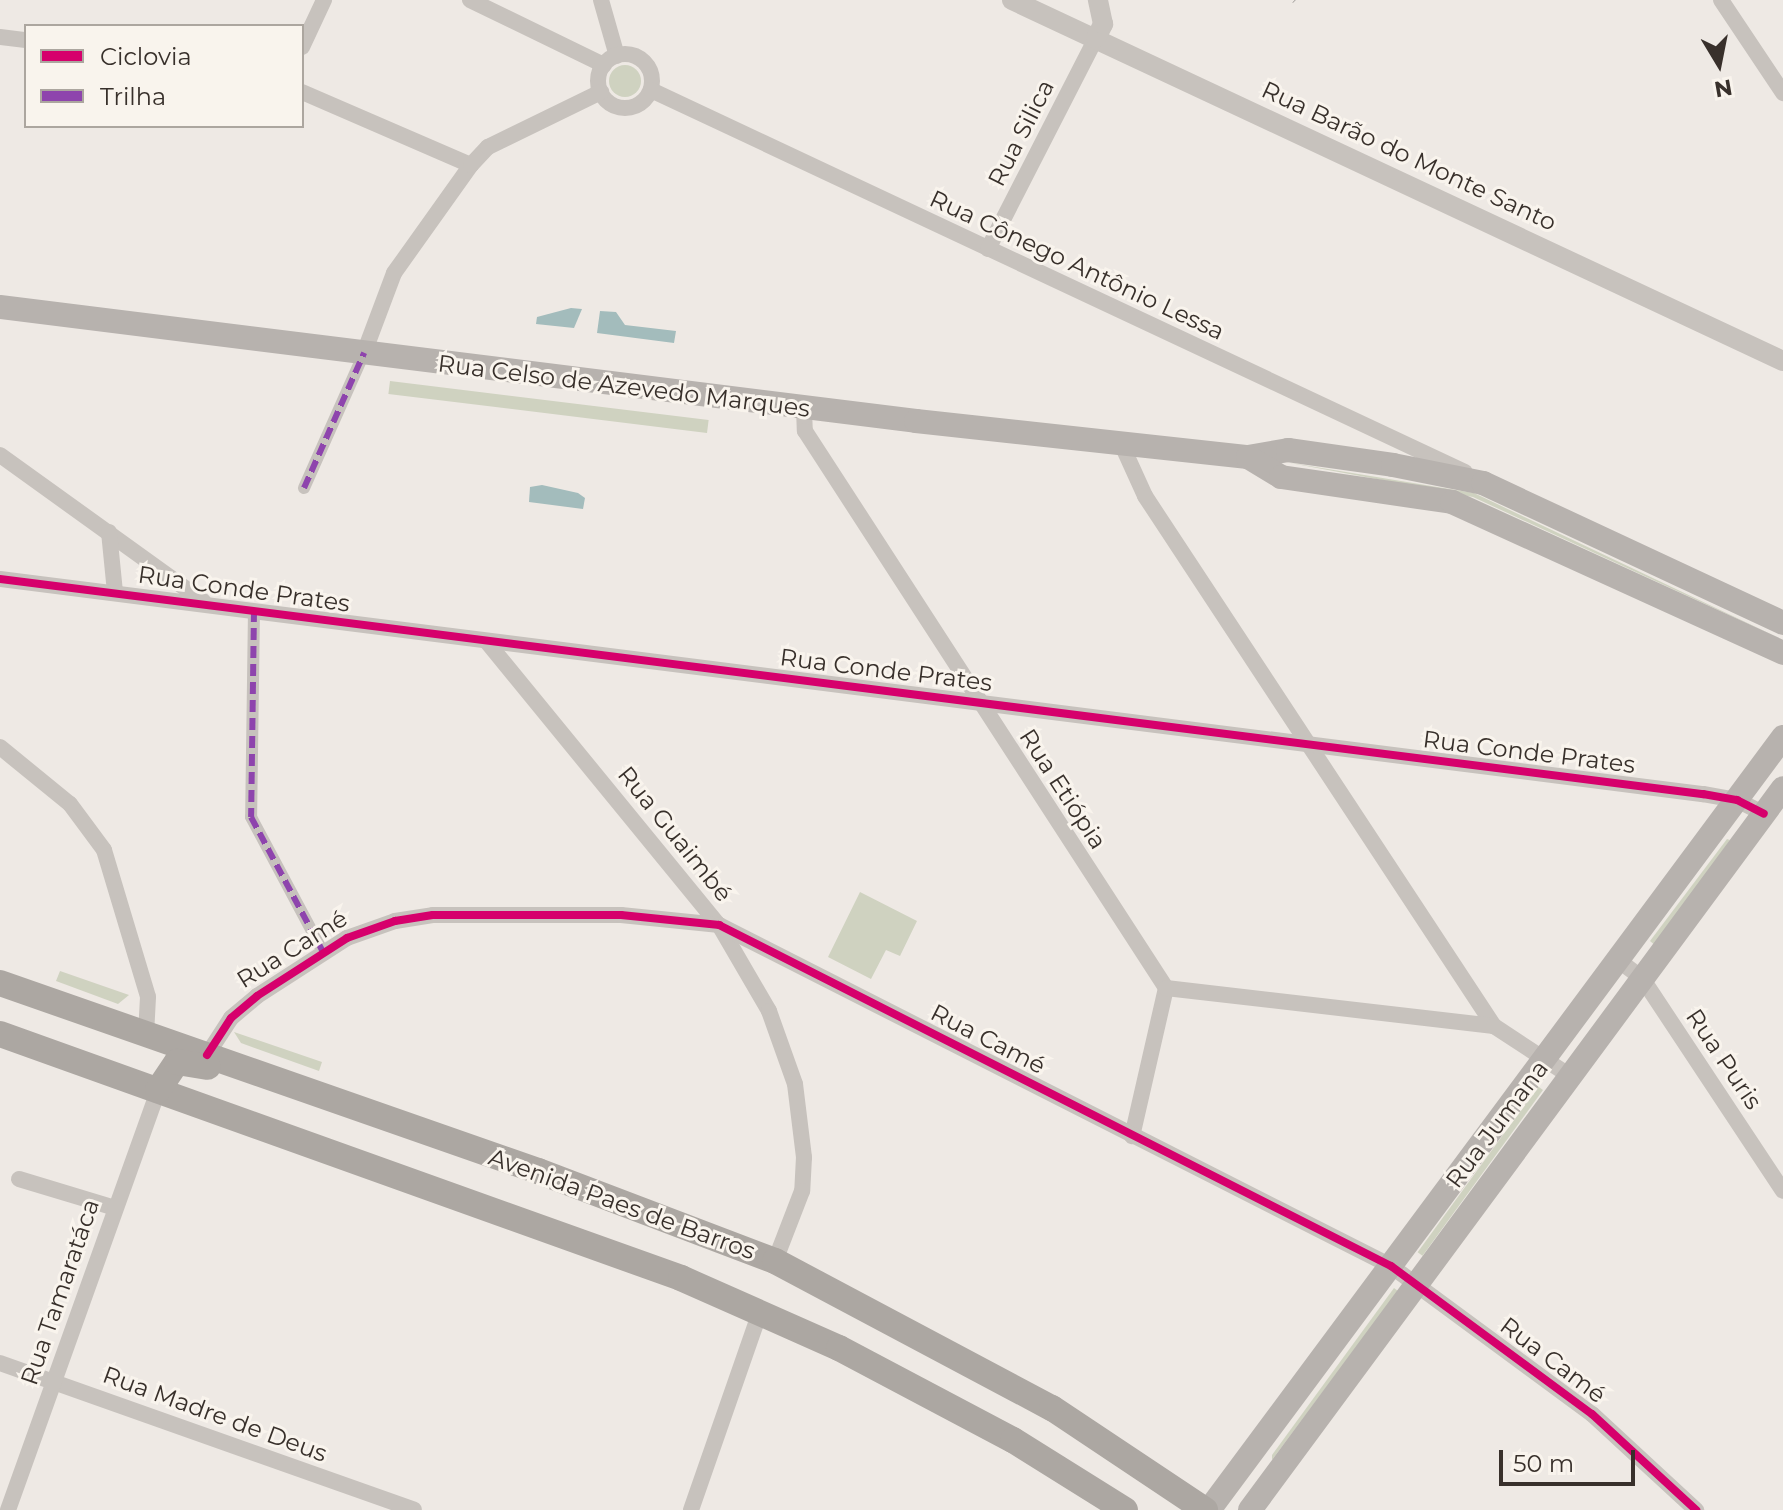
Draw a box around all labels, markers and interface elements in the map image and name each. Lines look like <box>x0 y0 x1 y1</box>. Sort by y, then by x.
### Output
legend <box>24 24 304 128</box>
north arrow <box>1679 24 1759 104</box>
text: Ciclovia <box>100 42 192 71</box>
text: N <box>1712 73 1734 103</box>
street label: Rua Silica <box>982 75 1060 191</box>
street label: Rua Barão do Monte Santo <box>1257 75 1561 237</box>
text: Trilha <box>100 82 166 111</box>
street label: Rua Cônego Antônio Lessa <box>925 184 1229 346</box>
street label: Rua Celso de Azevedo Marques <box>436 349 812 423</box>
street label: Rua Conde Prates <box>136 560 352 618</box>
street label: Rua Conde Prates <box>778 643 994 697</box>
street label: Rua Etiópia <box>1013 723 1113 855</box>
street label: Rua Conde Prates <box>1421 725 1637 779</box>
street label: Rua Guaimbé <box>612 761 738 907</box>
street label: Rua Camé <box>231 904 353 994</box>
street label: Rua Camé <box>926 998 1050 1080</box>
street label: Rua Puris <box>1680 1003 1768 1115</box>
street label: Rua Jumana <box>1440 1055 1554 1193</box>
street label: Avenida Paes de Barros <box>485 1142 759 1266</box>
street label: Rua Tamaratáca <box>15 1195 105 1389</box>
street label: Rua Camé <box>1494 1311 1612 1409</box>
street label: Rua Madre de Deus <box>99 1360 331 1468</box>
scale bar <box>1503 1434 1639 1484</box>
text: 50 m <box>1513 1449 1574 1478</box>

